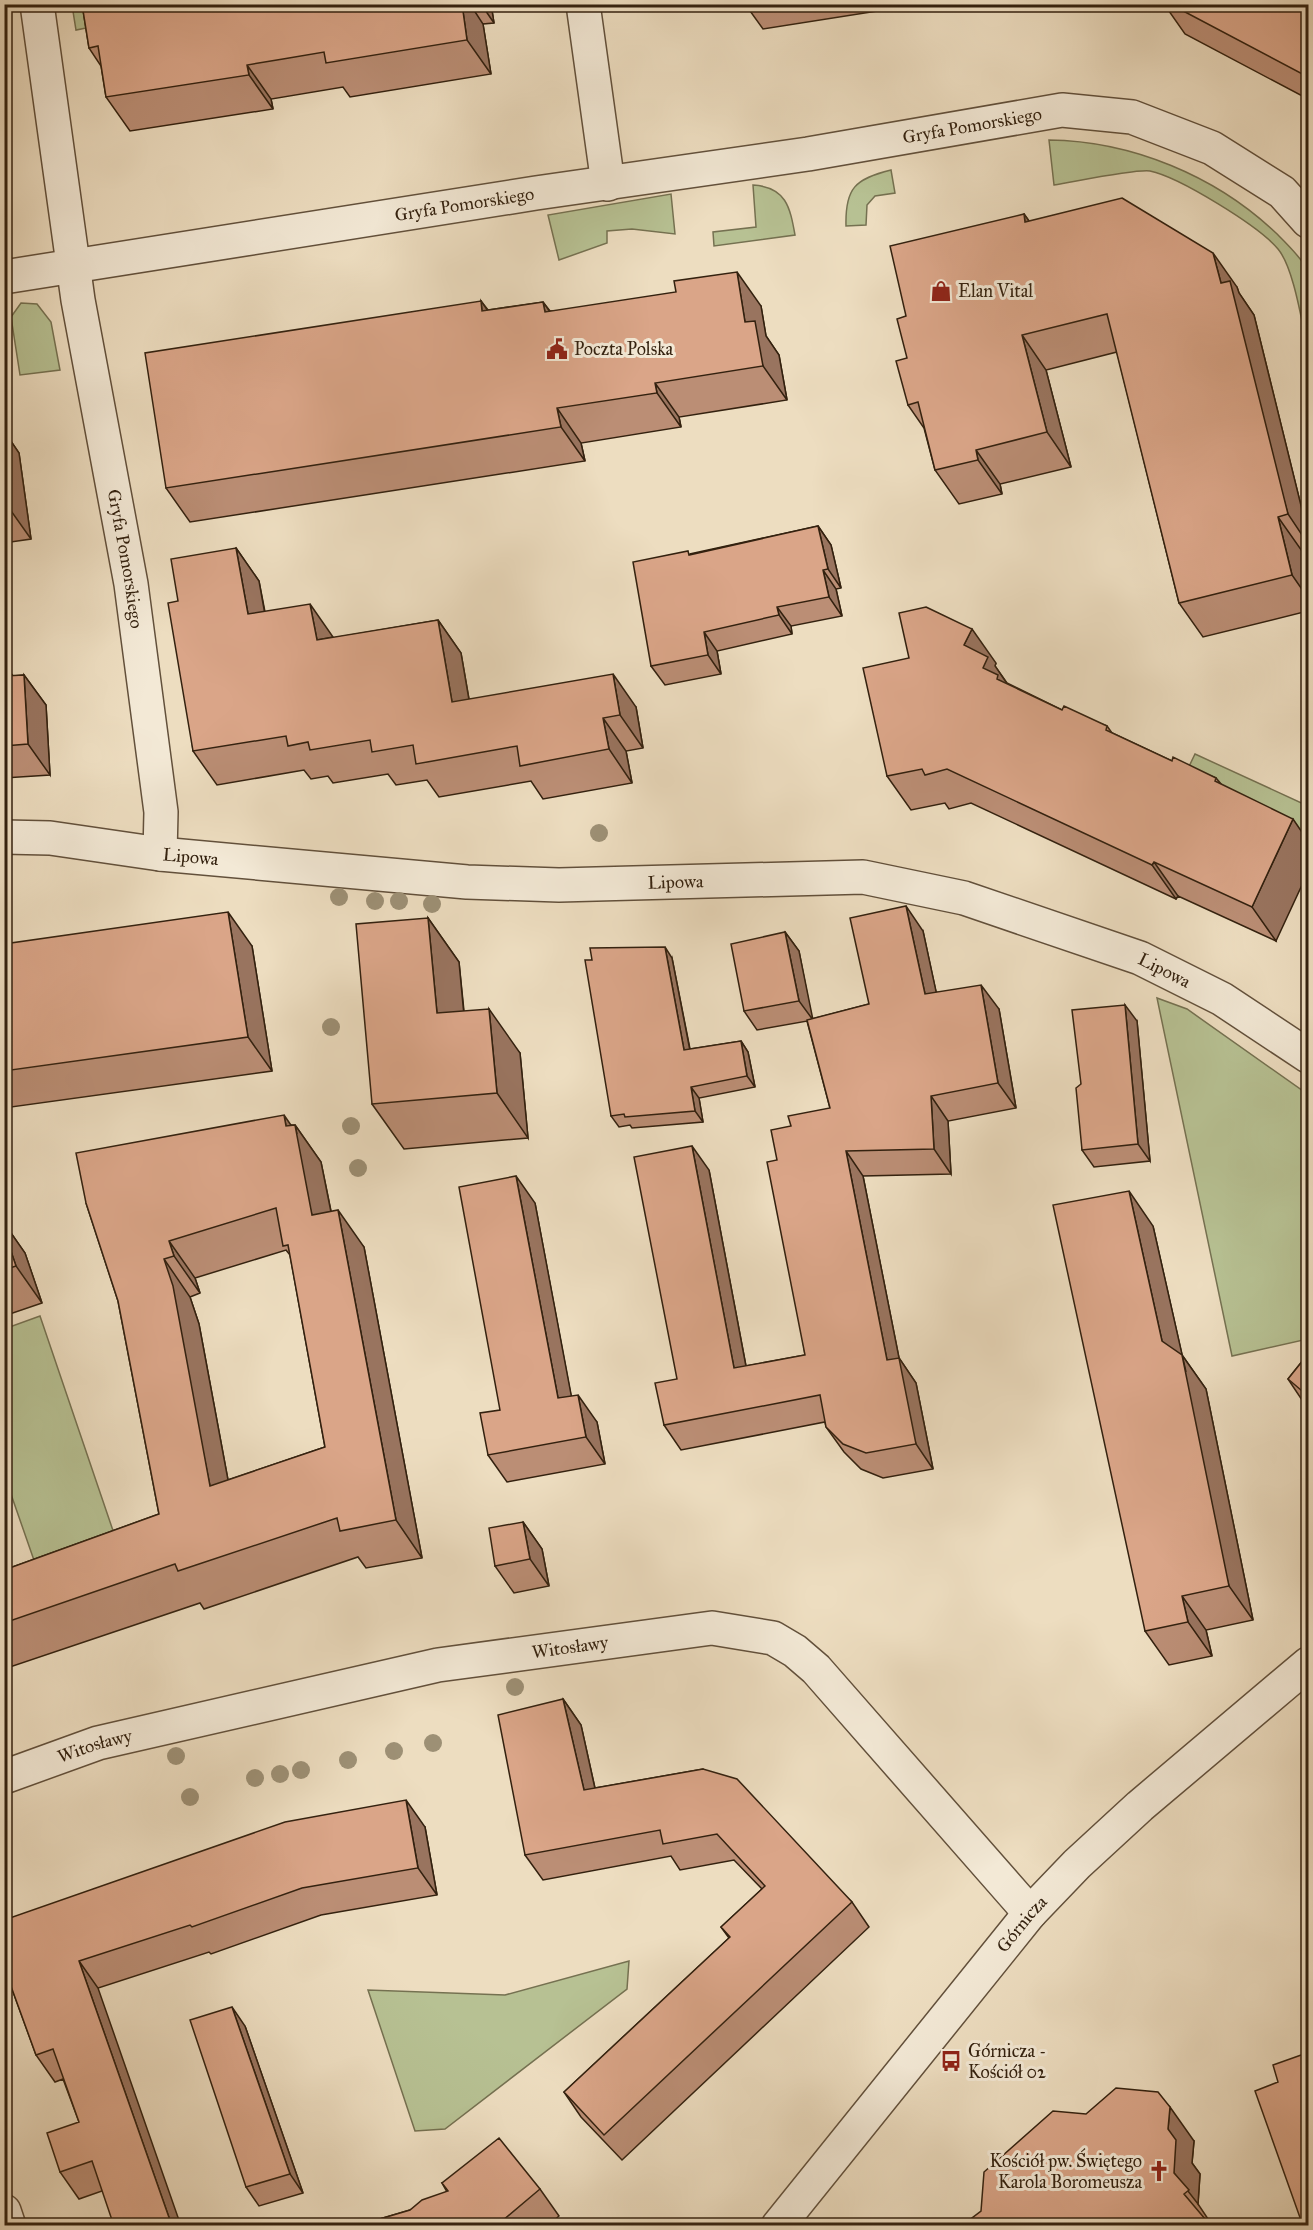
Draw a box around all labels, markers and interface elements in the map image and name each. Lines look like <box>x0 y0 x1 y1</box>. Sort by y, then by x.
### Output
street label: Gryfa Pomorskiego <box>901 103 1043 148</box>
street label: Gryfa Pomorskiego <box>393 182 536 226</box>
shop icon: Elan Vital <box>929 279 953 303</box>
place label: Elan Vital <box>958 280 1033 302</box>
public building icon: Poczta Polska <box>545 337 569 361</box>
place label: Poczta Polska <box>574 338 674 360</box>
street label: Gryfa Pomorskiego <box>103 487 148 630</box>
street label: Lipowa <box>162 843 220 870</box>
street label: Lipowa <box>647 870 704 894</box>
street label: Lipowa <box>1135 948 1195 993</box>
street label: Witosławy <box>531 1631 610 1663</box>
street label: Witosławy <box>54 1724 135 1768</box>
street label: Górnicza <box>992 1891 1052 1957</box>
place label: Górnicza - Kościół 02 <box>968 2040 1046 2083</box>
bus stop icon: Górnicza - Kościół 02 <box>939 2049 963 2073</box>
place label: Kościół pw. Świętego Karola Boromeusza <box>990 2148 1142 2193</box>
church icon: Kościół pw. Świętego Karola Boromeusza <box>1147 2159 1171 2183</box>

